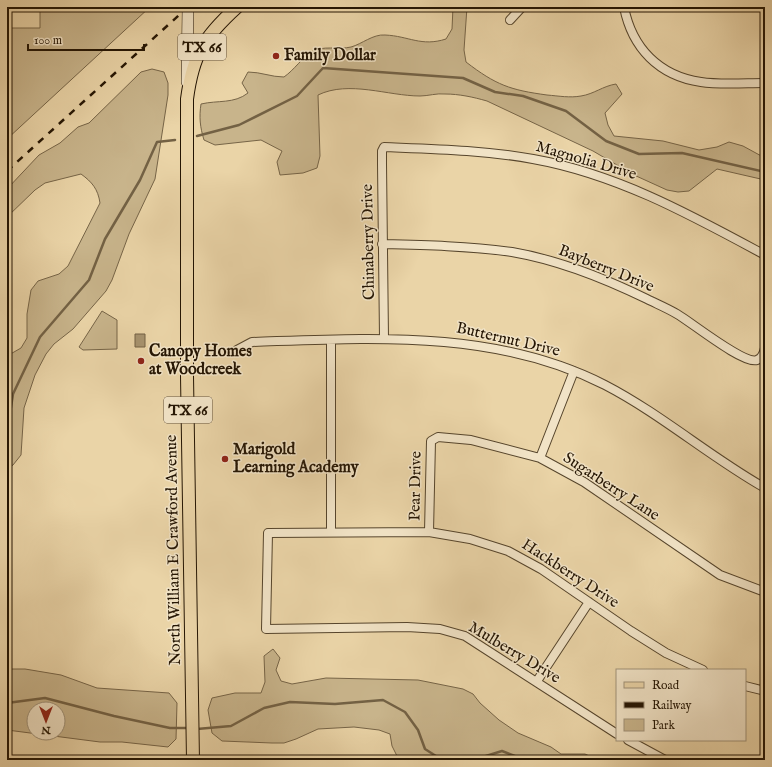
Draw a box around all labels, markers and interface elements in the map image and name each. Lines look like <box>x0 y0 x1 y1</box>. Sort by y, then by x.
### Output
scale bar <box>28 26 144 52</box>
text: 100 m <box>34 33 62 48</box>
road number: TX 66 <box>178 34 226 60</box>
place label: Family Dollar <box>284 46 376 66</box>
marker: Family Dollar <box>271 51 281 61</box>
street label: Magnolia Drive <box>533 137 639 185</box>
street label: Chinaberry Drive <box>358 184 380 300</box>
street label: Bayberry Drive <box>555 241 657 297</box>
street label: Butternut Drive <box>454 318 562 362</box>
place label: Canopy Homes at Woodcreek <box>149 342 252 380</box>
marker: Canopy Homes at Woodcreek <box>136 356 146 366</box>
road number: TX 66 <box>164 397 212 423</box>
street label: North William E Crawford Avenue <box>162 434 186 666</box>
place label: Marigold Learning Academy <box>233 440 360 478</box>
street label: Sugarberry Lane <box>559 448 663 526</box>
street label: Pear Drive <box>405 451 427 521</box>
marker: Marigold Learning Academy <box>220 454 230 464</box>
street label: Hackberry Drive <box>517 535 623 613</box>
street label: Mulberry Drive <box>464 618 564 688</box>
legend <box>616 669 746 741</box>
text: Road <box>652 678 680 693</box>
text: Railway <box>652 698 691 713</box>
north arrow <box>26 701 66 741</box>
text: Park <box>652 718 675 733</box>
text: N <box>41 723 52 737</box>

